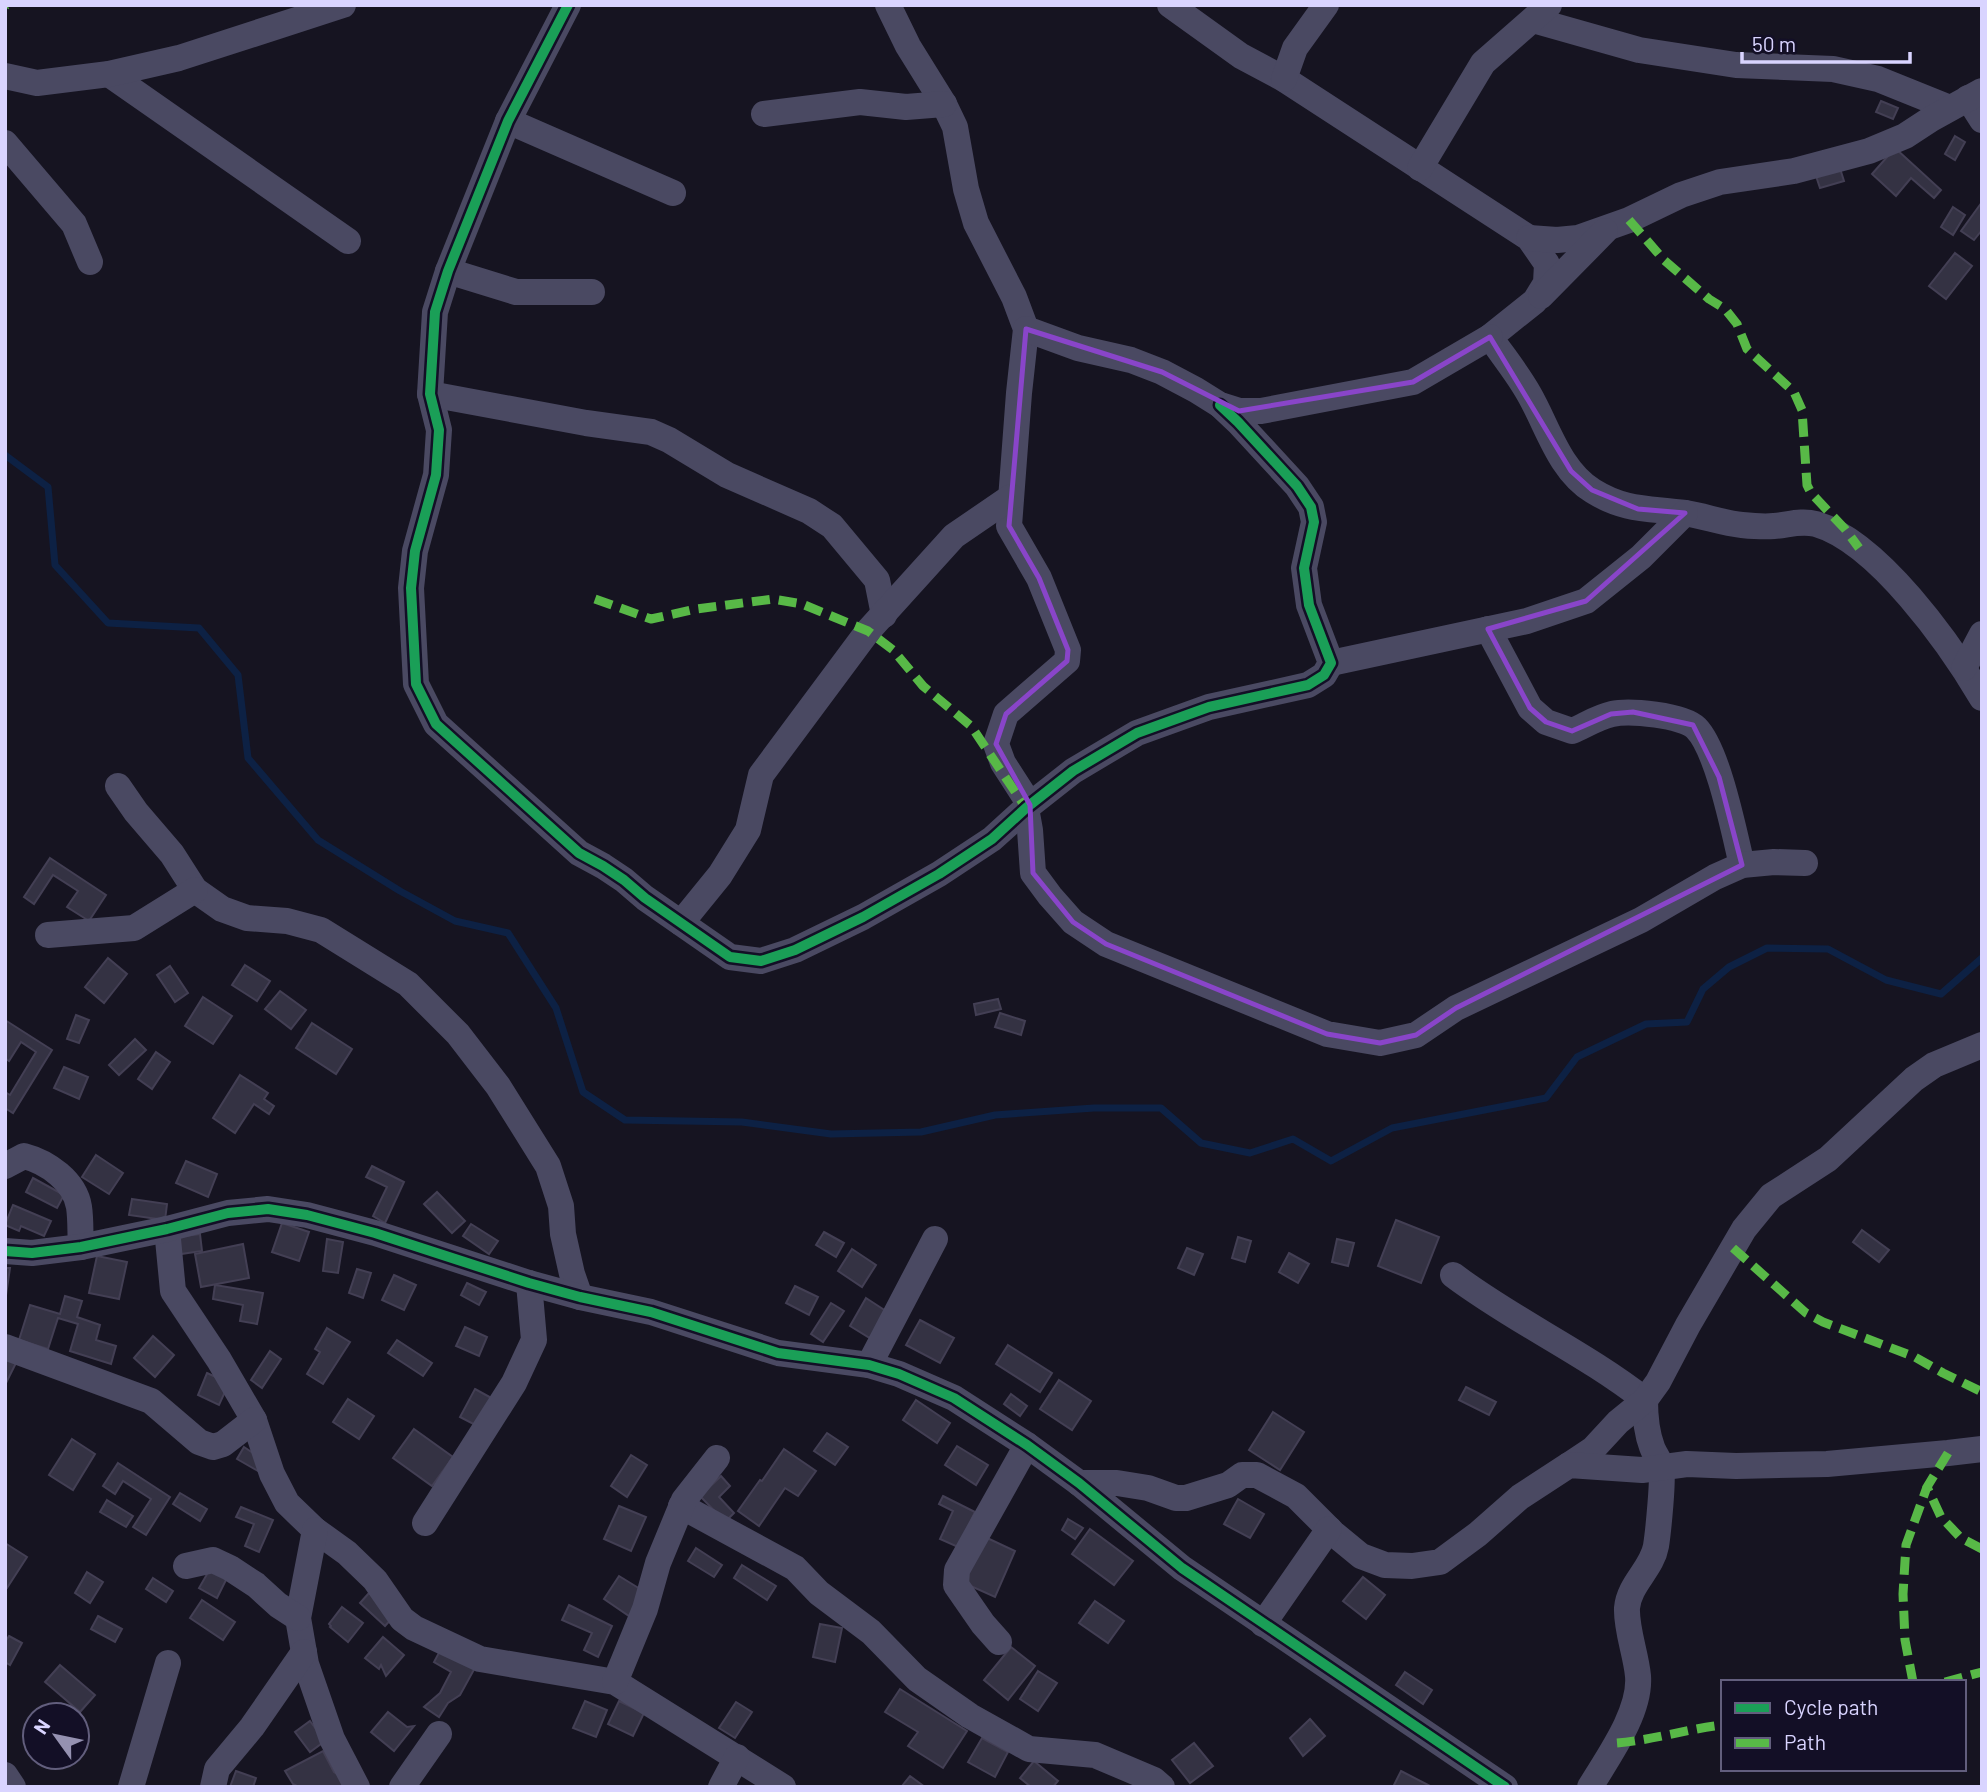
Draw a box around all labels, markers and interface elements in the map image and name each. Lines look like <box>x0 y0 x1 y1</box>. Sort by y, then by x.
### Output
scale bar <box>1742 21 1910 65</box>
text: 50 m <box>1752 31 1796 56</box>
legend <box>1721 1680 1966 1771</box>
text: Cycle path <box>1784 1694 1878 1719</box>
north arrow <box>21 1701 91 1771</box>
text: N <box>28 1715 54 1738</box>
text: Path <box>1784 1729 1826 1754</box>

